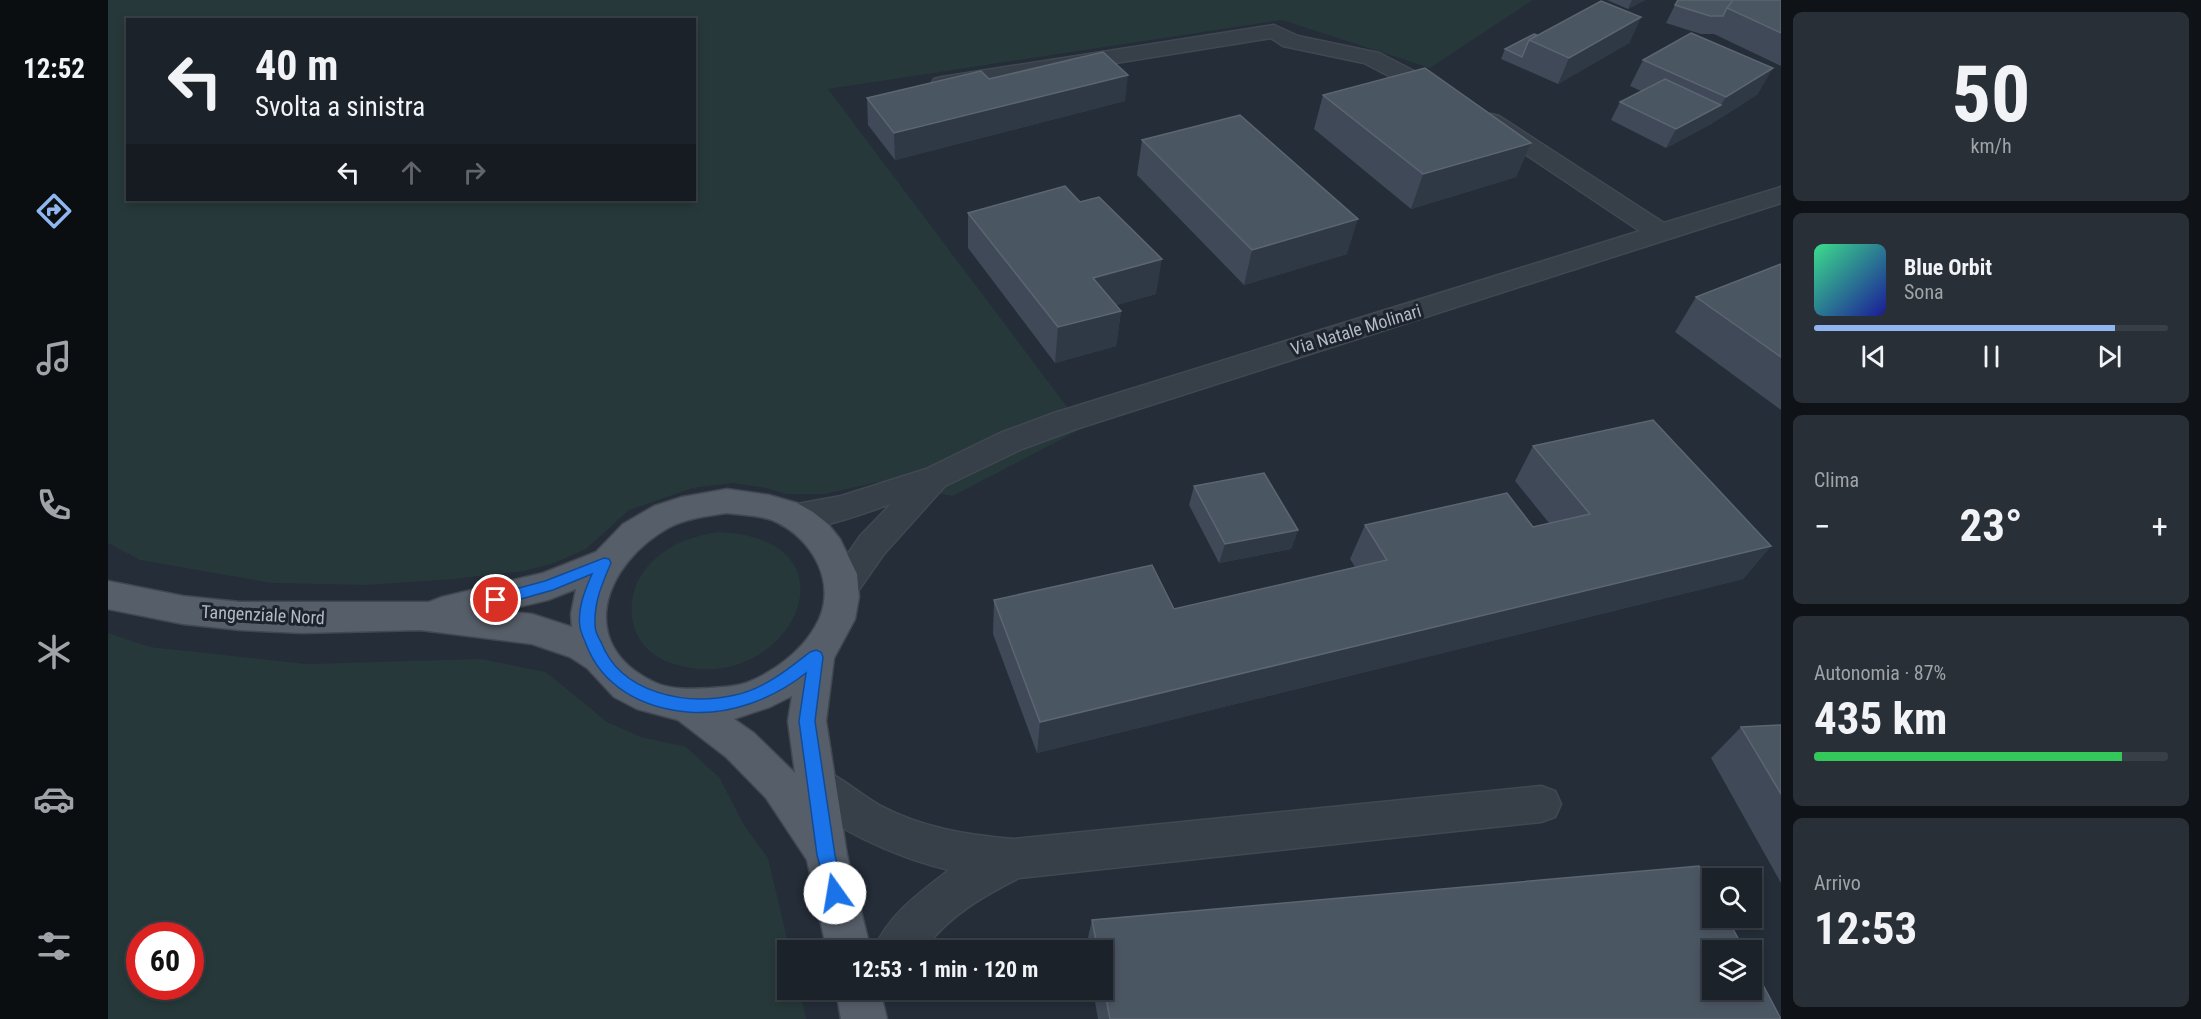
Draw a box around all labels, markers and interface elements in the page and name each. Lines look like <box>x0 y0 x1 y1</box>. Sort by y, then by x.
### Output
text: 40 m <box>255 41 338 90</box>
icon: left <box>156 42 234 120</box>
text: 50 <box>1952 49 2030 140</box>
text: 12:52 <box>23 53 85 85</box>
text: Svolta a sinistra <box>255 91 425 123</box>
text: km/h <box>1970 134 2012 158</box>
icon: left <box>332 156 365 189</box>
icon: ahead <box>395 156 428 189</box>
icon: right <box>458 156 491 189</box>
icon: directions <box>33 190 75 232</box>
text: Blue Orbit <box>1904 255 1992 280</box>
text: Sona <box>1904 280 1944 304</box>
street label: Via Natale Molinari <box>1288 300 1424 359</box>
icon: music <box>33 337 75 379</box>
icon: previous <box>1857 340 1890 373</box>
icon: pause <box>1975 340 2008 373</box>
icon: next <box>2093 340 2126 373</box>
text: Clima <box>1814 468 1859 492</box>
icon: phone <box>33 484 75 526</box>
text: 23° <box>1960 499 2023 552</box>
text: − <box>1814 507 1831 546</box>
text: + <box>2152 507 2168 546</box>
pin <box>470 574 521 625</box>
icon: arrive <box>479 583 512 616</box>
street label: Tangenziale Nord <box>201 601 325 628</box>
icon: climate <box>33 631 75 673</box>
text: Autonomia · 87% <box>1814 661 1946 685</box>
text: 435 km <box>1814 692 1947 745</box>
icon: car <box>33 778 75 820</box>
position arrow <box>803 861 867 925</box>
map controls <box>1702 868 1762 1000</box>
button: search <box>1702 868 1762 928</box>
text: Arrivo <box>1814 871 1861 895</box>
text: 12:53 <box>1814 902 1917 955</box>
speed limit sign: 60 <box>126 922 204 1000</box>
icon: filters <box>33 925 75 967</box>
button: layers <box>1702 940 1762 1000</box>
text: 12:53 · 1 min · 120 m <box>852 957 1038 982</box>

